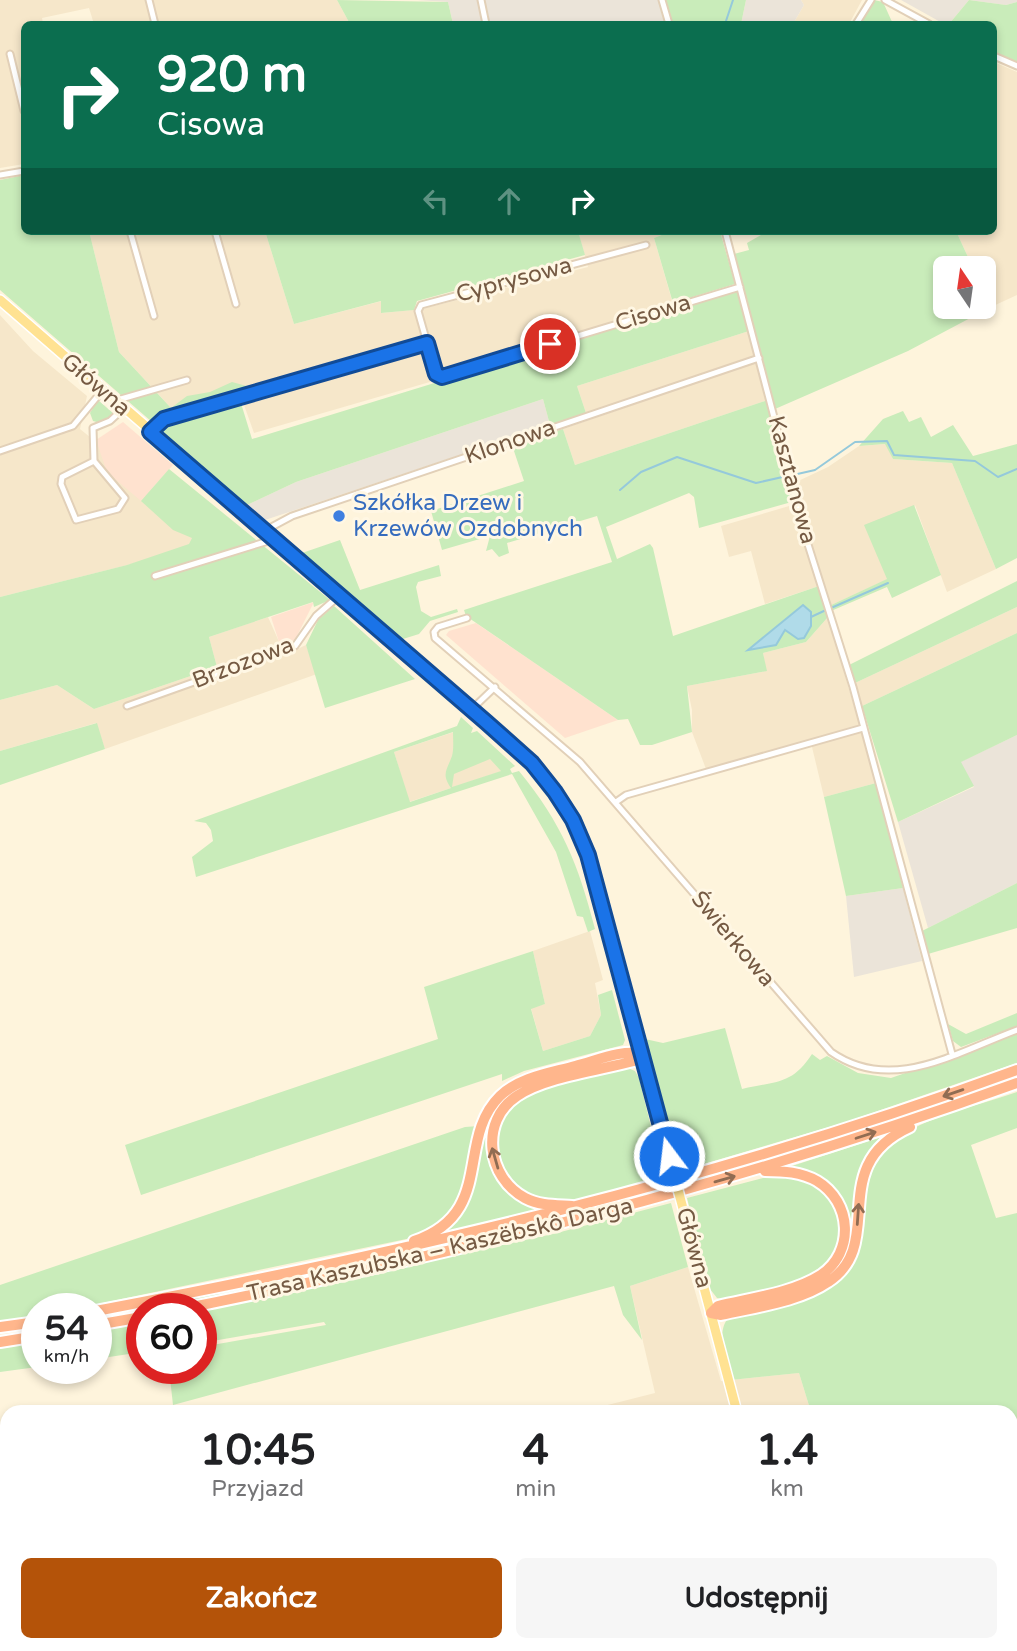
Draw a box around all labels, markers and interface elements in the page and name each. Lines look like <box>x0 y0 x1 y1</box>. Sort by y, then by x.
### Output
text: 920 m <box>157 46 307 105</box>
icon: right <box>42 49 133 140</box>
text: Cisowa <box>157 106 265 144</box>
icon: left <box>417 182 455 220</box>
icon: ahead <box>490 182 528 220</box>
icon: right <box>563 182 601 220</box>
street label: Cyprysowa <box>453 251 575 309</box>
north arrow <box>933 256 996 318</box>
map controls <box>933 256 996 319</box>
street label: Cisowa <box>612 288 694 338</box>
pin <box>520 314 580 374</box>
icon: arrive <box>531 325 569 363</box>
street label: Główna <box>56 347 136 423</box>
street label: Klonowa <box>461 413 559 471</box>
street label: Kasztanowa <box>761 413 823 547</box>
place label: Szkółka Drzew i Krzewów Ozdobnych <box>353 489 583 543</box>
marker: Szkółka Drzew i Krzewów Ozdobnych <box>331 508 347 524</box>
street label: Brzozowa <box>188 631 298 695</box>
street label: Świerkowa <box>685 885 781 993</box>
one-way arrow <box>942 1088 964 1100</box>
position arrow <box>632 1119 706 1193</box>
one-way arrow <box>855 1128 877 1141</box>
one-way arrow <box>488 1147 501 1170</box>
one-way arrow <box>713 1171 735 1184</box>
street label: Trasa Kaszubska – Kaszëbskô Darga <box>244 1192 636 1308</box>
one-way arrow <box>852 1203 865 1225</box>
street label: Główna <box>670 1205 718 1291</box>
speed limit sign: 60 <box>126 1293 217 1384</box>
text: 54 <box>45 1308 88 1350</box>
text: km/h <box>44 1345 89 1367</box>
text: 10:45 <box>199 1425 316 1476</box>
text: 4 <box>523 1425 549 1476</box>
text: 1.4 <box>756 1425 819 1476</box>
text: Przyjazd <box>211 1475 304 1503</box>
text: min <box>515 1475 556 1503</box>
text: km <box>770 1475 804 1503</box>
button: Zakończ <box>21 1558 502 1638</box>
button: Udostępnij <box>516 1558 997 1638</box>

